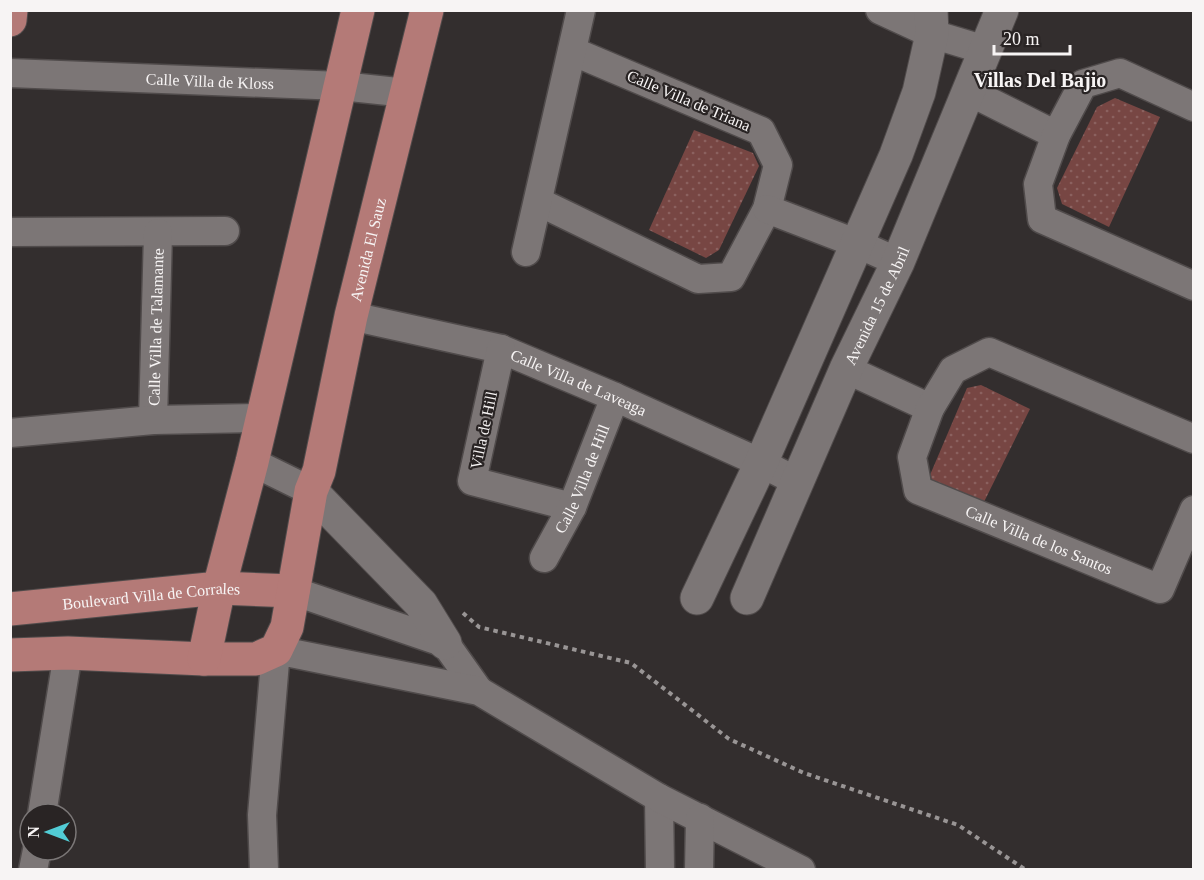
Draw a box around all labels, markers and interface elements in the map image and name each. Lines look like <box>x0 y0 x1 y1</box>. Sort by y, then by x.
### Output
scale bar <box>994 18 1070 56</box>
text: 20 m <box>1003 29 1040 49</box>
street label: Calle Villa de Triana <box>624 67 753 134</box>
district label: Villas Del Bajio <box>974 69 1106 92</box>
street label: Calle Villa de Kloss <box>145 70 274 92</box>
street label: Avenida El Sauz <box>347 196 389 303</box>
street label: Avenida 15 de Abril <box>841 244 913 368</box>
street label: Calle Villa de Talamante <box>145 248 167 406</box>
street label: Calle Villa de Laveaga <box>508 346 649 419</box>
street label: Villa de Hill <box>467 389 500 471</box>
street label: Calle Villa de Hill <box>551 422 613 536</box>
street label: Calle Villa de los Santos <box>963 502 1115 578</box>
street label: Boulevard Villa de Corrales <box>62 580 241 613</box>
north arrow <box>18 802 78 862</box>
text: N <box>25 826 42 838</box>

